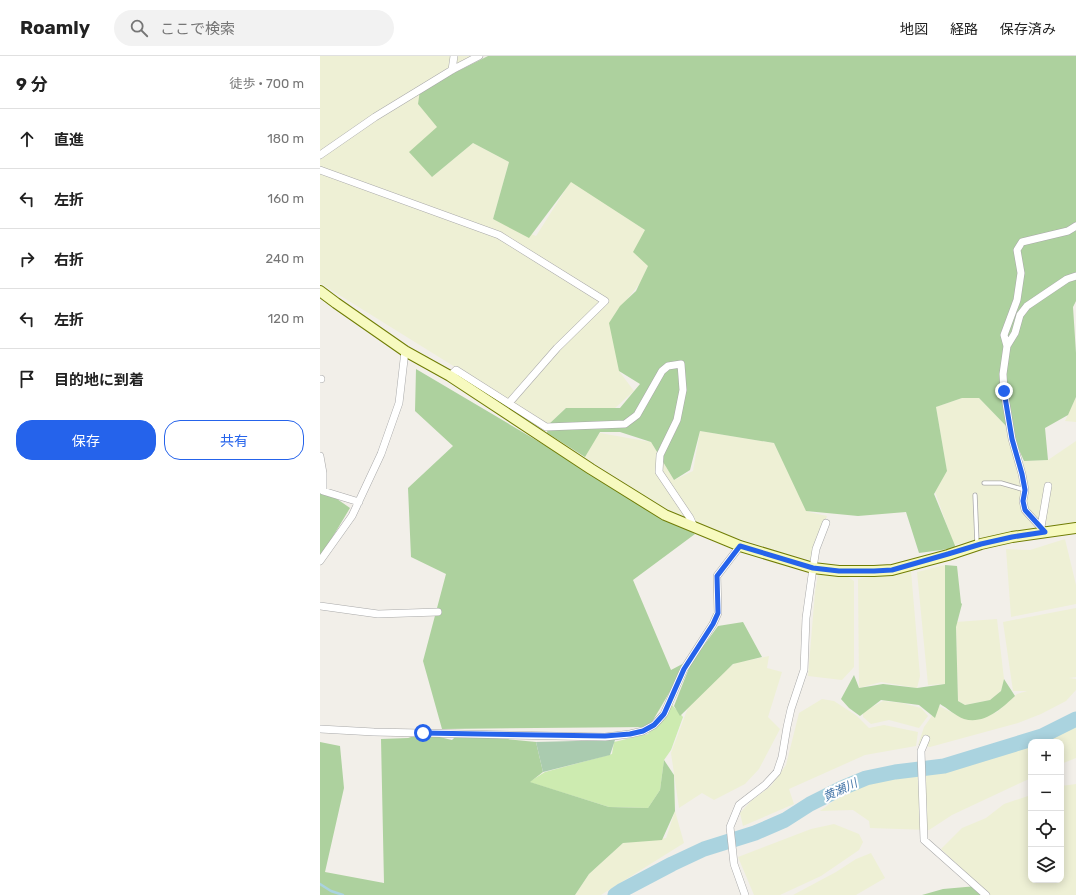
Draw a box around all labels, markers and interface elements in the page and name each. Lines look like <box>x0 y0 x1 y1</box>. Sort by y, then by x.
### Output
search box <box>114 10 394 46</box>
text: Roamly <box>20 16 90 39</box>
icon: search <box>128 17 150 39</box>
text: ここで検索 <box>160 20 235 38</box>
text: 地図 <box>900 21 928 38</box>
text: 経路 <box>950 21 978 38</box>
text: 保存済み <box>1000 21 1056 38</box>
text: 9 分 <box>16 74 48 94</box>
text: 徒歩 · 700 m <box>229 76 304 91</box>
icon: ahead <box>16 128 38 150</box>
text: 直進 <box>54 131 84 149</box>
text: 180 m <box>267 131 304 146</box>
icon: left <box>16 188 38 210</box>
text: 左折 <box>54 191 84 209</box>
text: 160 m <box>268 191 304 206</box>
icon: right <box>16 248 38 270</box>
text: 右折 <box>54 251 84 269</box>
text: 240 m <box>265 251 304 266</box>
icon: left <box>16 308 38 330</box>
text: 左折 <box>54 311 84 329</box>
text: 120 m <box>268 311 304 326</box>
icon: arrive <box>16 368 38 390</box>
text: 目的地に到着 <box>54 371 144 389</box>
route end <box>995 382 1013 400</box>
button: 保存 <box>16 420 156 460</box>
button: 共有 <box>164 420 304 460</box>
route start <box>414 724 432 742</box>
map controls <box>1028 739 1064 883</box>
button: + <box>1028 739 1064 775</box>
water label: 黄瀬川 <box>821 775 861 804</box>
button: − <box>1028 775 1064 811</box>
button: locate <box>1028 811 1064 847</box>
button: layers <box>1028 847 1064 883</box>

